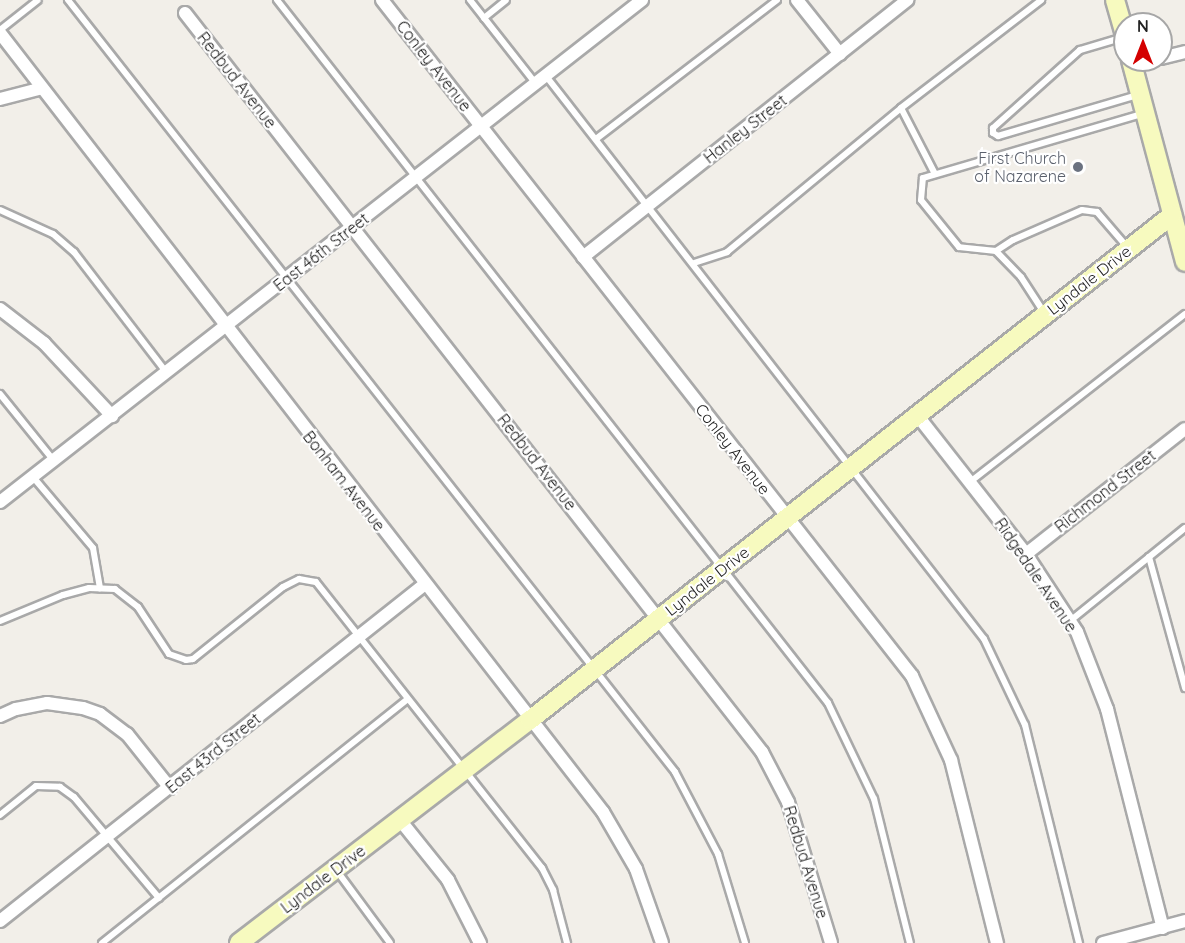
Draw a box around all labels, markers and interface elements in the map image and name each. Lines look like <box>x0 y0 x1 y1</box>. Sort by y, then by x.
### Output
north arrow <box>1113 12 1173 72</box>
text: N <box>1137 16 1149 36</box>
street label: Conley Avenue <box>393 17 475 115</box>
street label: Redbud Avenue <box>193 28 281 132</box>
street label: Hanley Street <box>700 91 790 167</box>
place label: First Church of Nazarene <box>974 148 1066 186</box>
marker: First Church of Nazarene <box>1071 160 1085 174</box>
street label: East 46th Street <box>269 209 373 295</box>
street label: Lyndale Drive <box>1043 241 1135 319</box>
street label: Conley Avenue <box>692 400 774 498</box>
street label: Redbud Avenue <box>493 410 581 514</box>
street label: Bonham Avenue <box>299 427 389 535</box>
street label: Richmond Street <box>1051 446 1159 536</box>
street label: Ridgedale Avenue <box>991 514 1081 636</box>
street label: Lyndale Drive <box>661 542 753 620</box>
street label: East 43rd Street <box>162 709 264 797</box>
street label: Redbud Avenue <box>780 803 832 921</box>
street label: Lyndale Drive <box>277 841 369 917</box>

